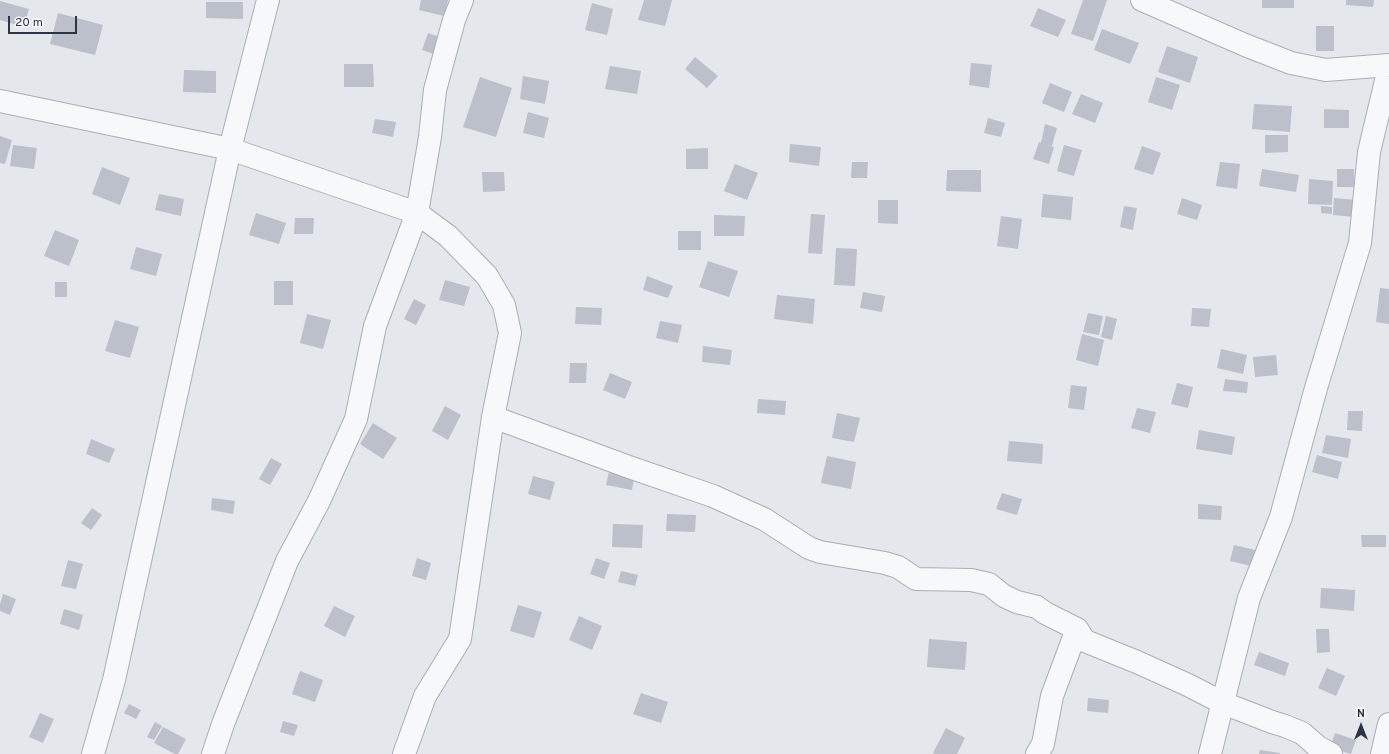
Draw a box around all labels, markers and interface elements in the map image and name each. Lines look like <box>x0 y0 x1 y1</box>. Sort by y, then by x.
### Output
scale bar <box>10 8 79 34</box>
text: 20 m <box>15 15 43 31</box>
north arrow <box>1341 706 1381 746</box>
text: N <box>1357 707 1365 721</box>

